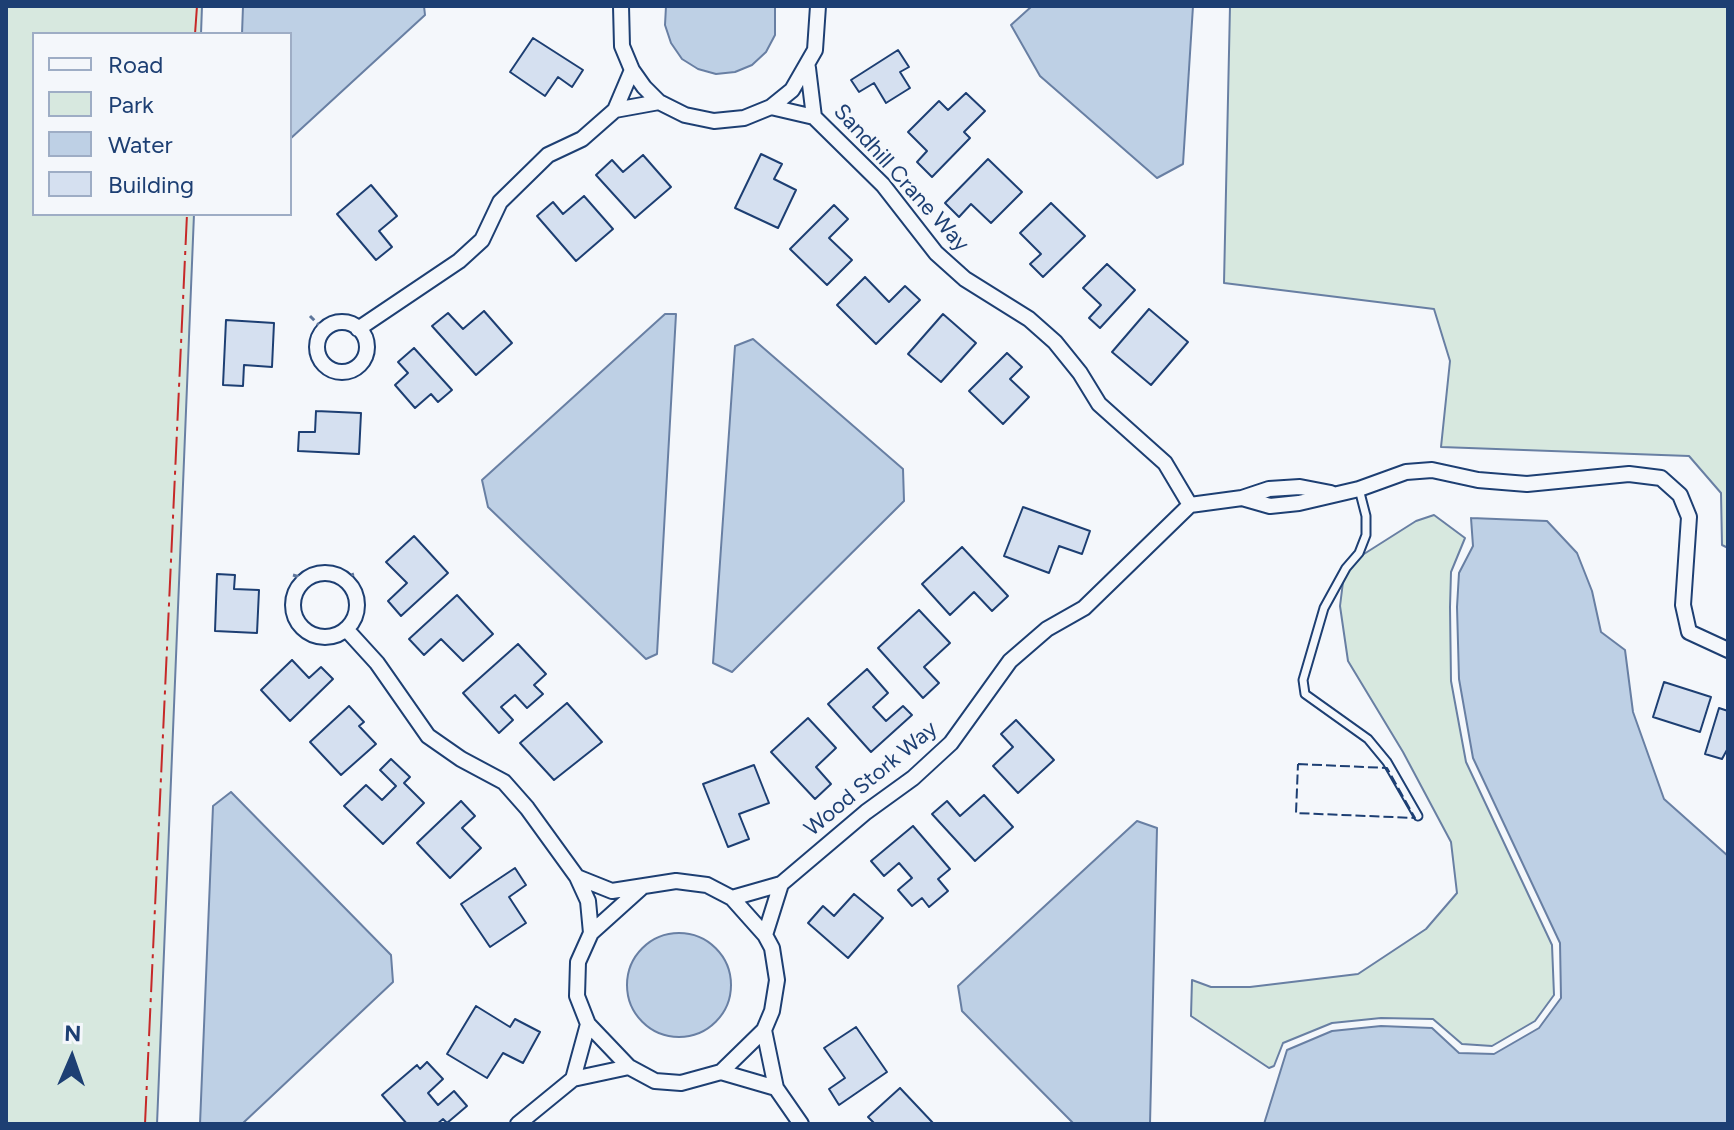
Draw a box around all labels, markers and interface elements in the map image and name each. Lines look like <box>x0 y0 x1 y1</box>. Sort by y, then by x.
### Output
legend <box>32 32 292 216</box>
text: Road <box>108 50 163 79</box>
text: Park <box>108 90 154 119</box>
street label: Sandhill Crane Way <box>828 99 974 257</box>
text: Water <box>108 130 173 159</box>
text: Building <box>108 170 194 199</box>
street label: Wood Stork Way <box>799 716 943 842</box>
north arrow <box>32 1018 112 1098</box>
text: N <box>64 1020 82 1047</box>

